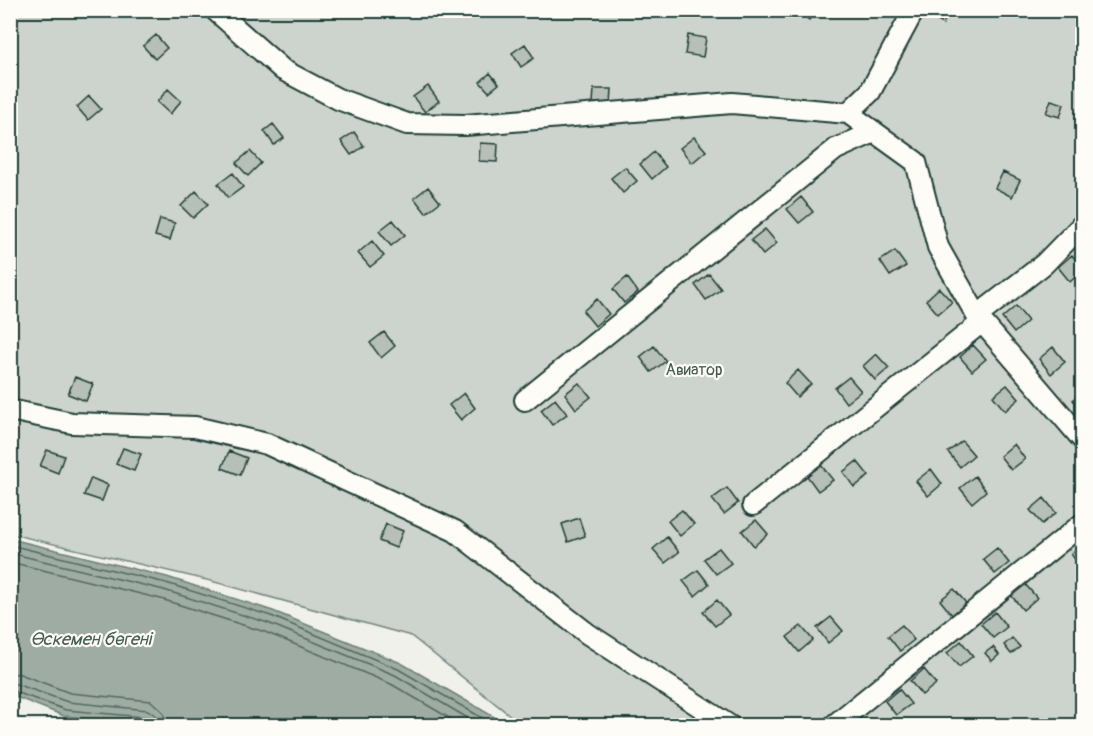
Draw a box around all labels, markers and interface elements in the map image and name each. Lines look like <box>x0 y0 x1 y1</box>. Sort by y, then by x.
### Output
park label: Авиатор <box>666 360 722 380</box>
water label: Өскемен бөгені <box>31 628 154 651</box>

